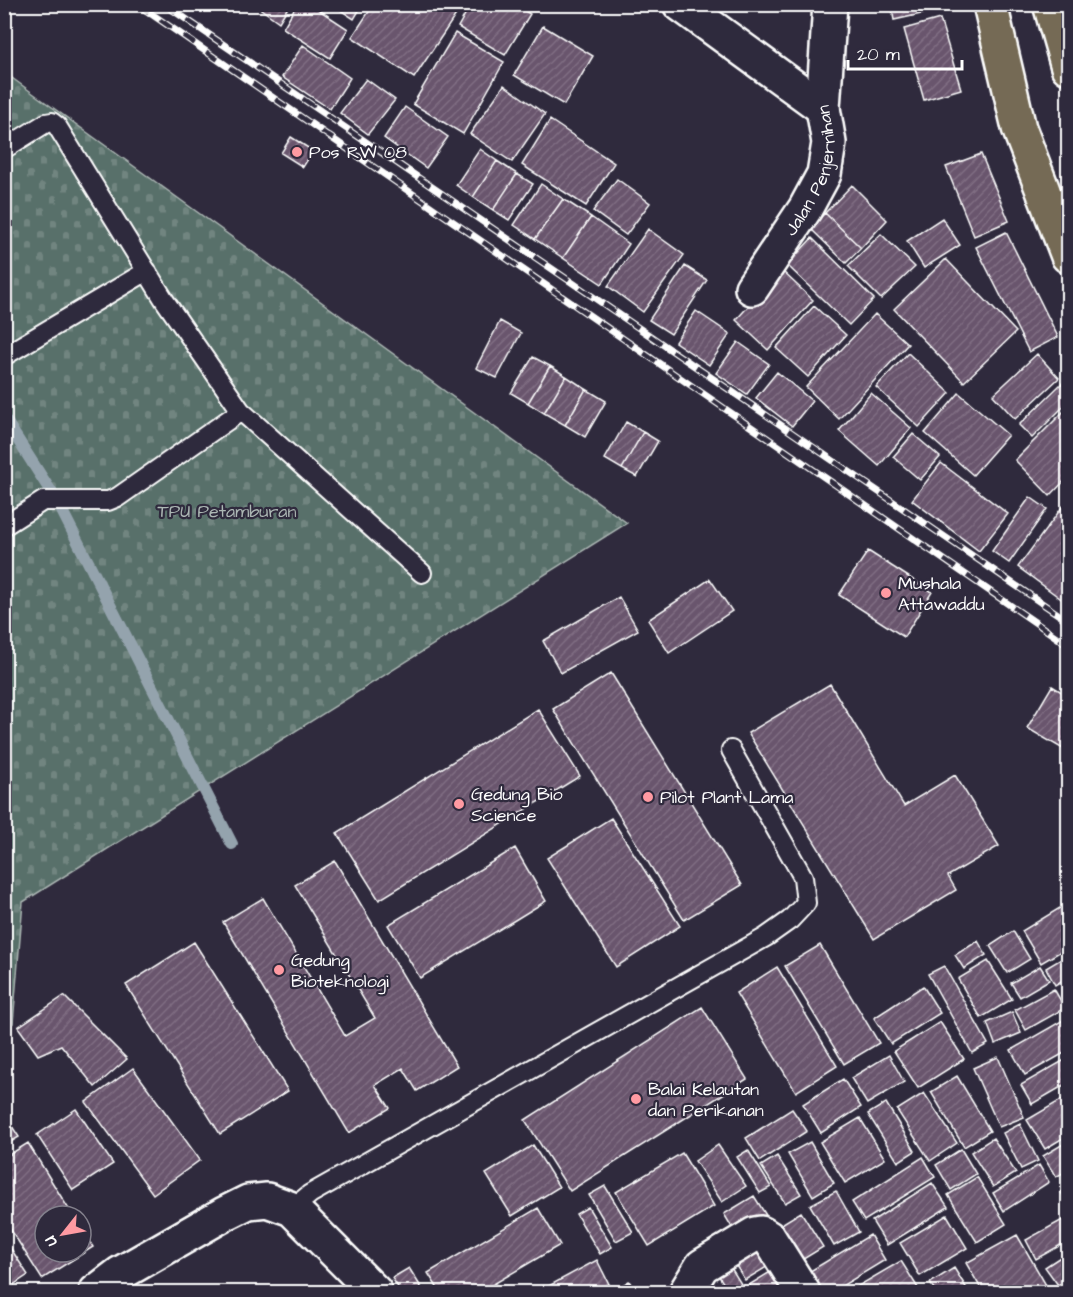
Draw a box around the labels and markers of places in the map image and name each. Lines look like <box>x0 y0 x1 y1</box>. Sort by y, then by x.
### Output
place label: Pos RW 08 <box>309 140 407 165</box>
marker: Pos RW 08 <box>290 145 304 159</box>
place label: Mushala Attawaddu <box>898 571 985 617</box>
marker: Mushala Attawaddu <box>879 586 893 600</box>
place label: Gedung Bio Science <box>471 782 563 828</box>
place label: Pilot Plant Lama <box>660 785 793 810</box>
marker: Pilot Plant Lama <box>641 790 655 804</box>
marker: Gedung Bio Science <box>452 797 466 811</box>
place label: Gedung Bioteknologi <box>291 948 389 995</box>
marker: Gedung Bioteknologi <box>272 963 286 977</box>
place label: Balai Kelautan dan Perikanan <box>648 1077 764 1123</box>
marker: Balai Kelautan dan Perikanan <box>629 1092 643 1106</box>

